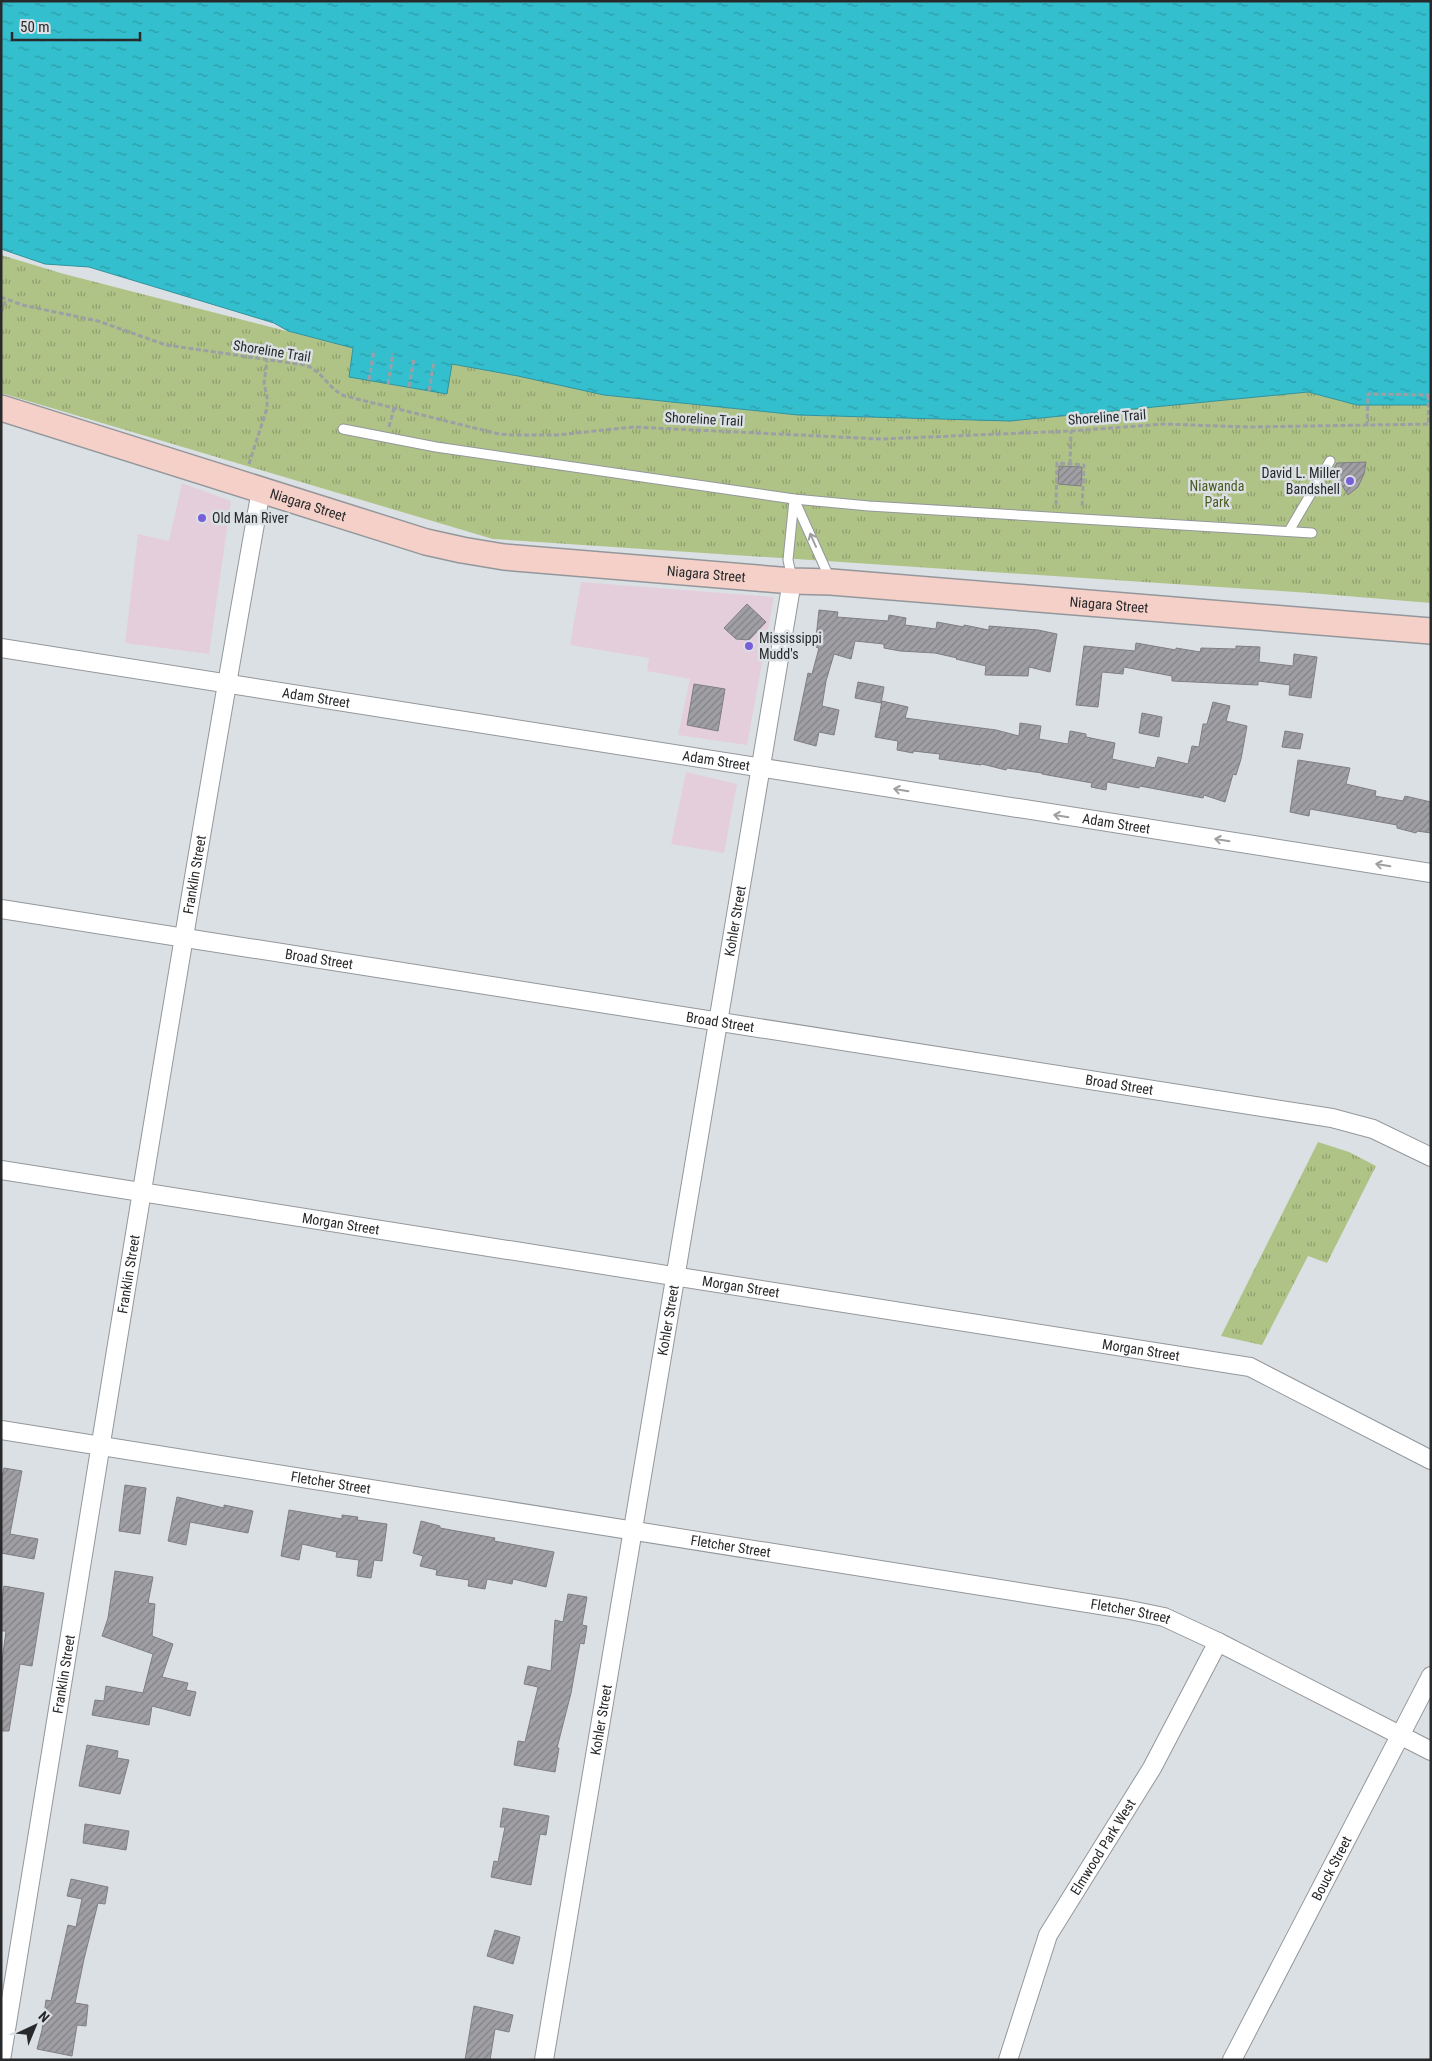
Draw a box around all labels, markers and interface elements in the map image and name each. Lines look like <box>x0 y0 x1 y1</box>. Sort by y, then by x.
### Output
scale bar <box>12 10 140 42</box>
text: 50 m <box>20 18 50 36</box>
street label: Shoreline Trail <box>232 337 312 365</box>
street label: Shoreline Trail <box>1067 406 1147 428</box>
street label: Shoreline Trail <box>664 409 744 429</box>
place label: David L. Miller Bandshell <box>1261 465 1340 497</box>
marker: David L. Miller Bandshell <box>1344 475 1356 487</box>
park label: Niawanda Park <box>1190 478 1244 510</box>
street label: Niagara Street <box>268 485 348 524</box>
place label: Old Man River <box>212 510 288 526</box>
marker: Old Man River <box>196 512 208 524</box>
one-way arrow <box>807 533 817 548</box>
street label: Niagara Street <box>666 563 746 585</box>
street label: Niagara Street <box>1069 594 1149 616</box>
place label: Mississippi Mudd's <box>759 630 822 662</box>
marker: Mississippi Mudd's <box>743 640 755 652</box>
street label: Adam Street <box>281 684 351 711</box>
street label: Adam Street <box>681 747 751 774</box>
one-way arrow <box>893 785 909 795</box>
one-way arrow <box>1054 810 1070 820</box>
street label: Adam Street <box>1081 810 1151 837</box>
street label: Franklin Street <box>180 834 209 915</box>
one-way arrow <box>1214 835 1230 845</box>
one-way arrow <box>1375 860 1391 870</box>
street label: Kohler Street <box>721 884 749 957</box>
street label: Broad Street <box>284 946 354 972</box>
street label: Broad Street <box>685 1009 755 1035</box>
street label: Broad Street <box>1084 1071 1154 1098</box>
street label: Morgan Street <box>301 1210 381 1238</box>
street label: Franklin Street <box>114 1234 143 1315</box>
street label: Morgan Street <box>701 1273 781 1301</box>
street label: Kohler Street <box>654 1284 682 1357</box>
street label: Morgan Street <box>1101 1336 1181 1364</box>
street label: Fletcher Street <box>290 1468 372 1497</box>
street label: Fletcher Street <box>690 1532 772 1560</box>
street label: Fletcher Street <box>1090 1596 1173 1627</box>
street label: Franklin Street <box>49 1633 78 1715</box>
street label: Kohler Street <box>587 1683 615 1756</box>
street label: Elmwood Park West <box>1067 1796 1139 1898</box>
street label: Bouck Street <box>1308 1833 1355 1903</box>
north arrow <box>10 2001 60 2051</box>
text: N <box>35 2008 53 2025</box>

